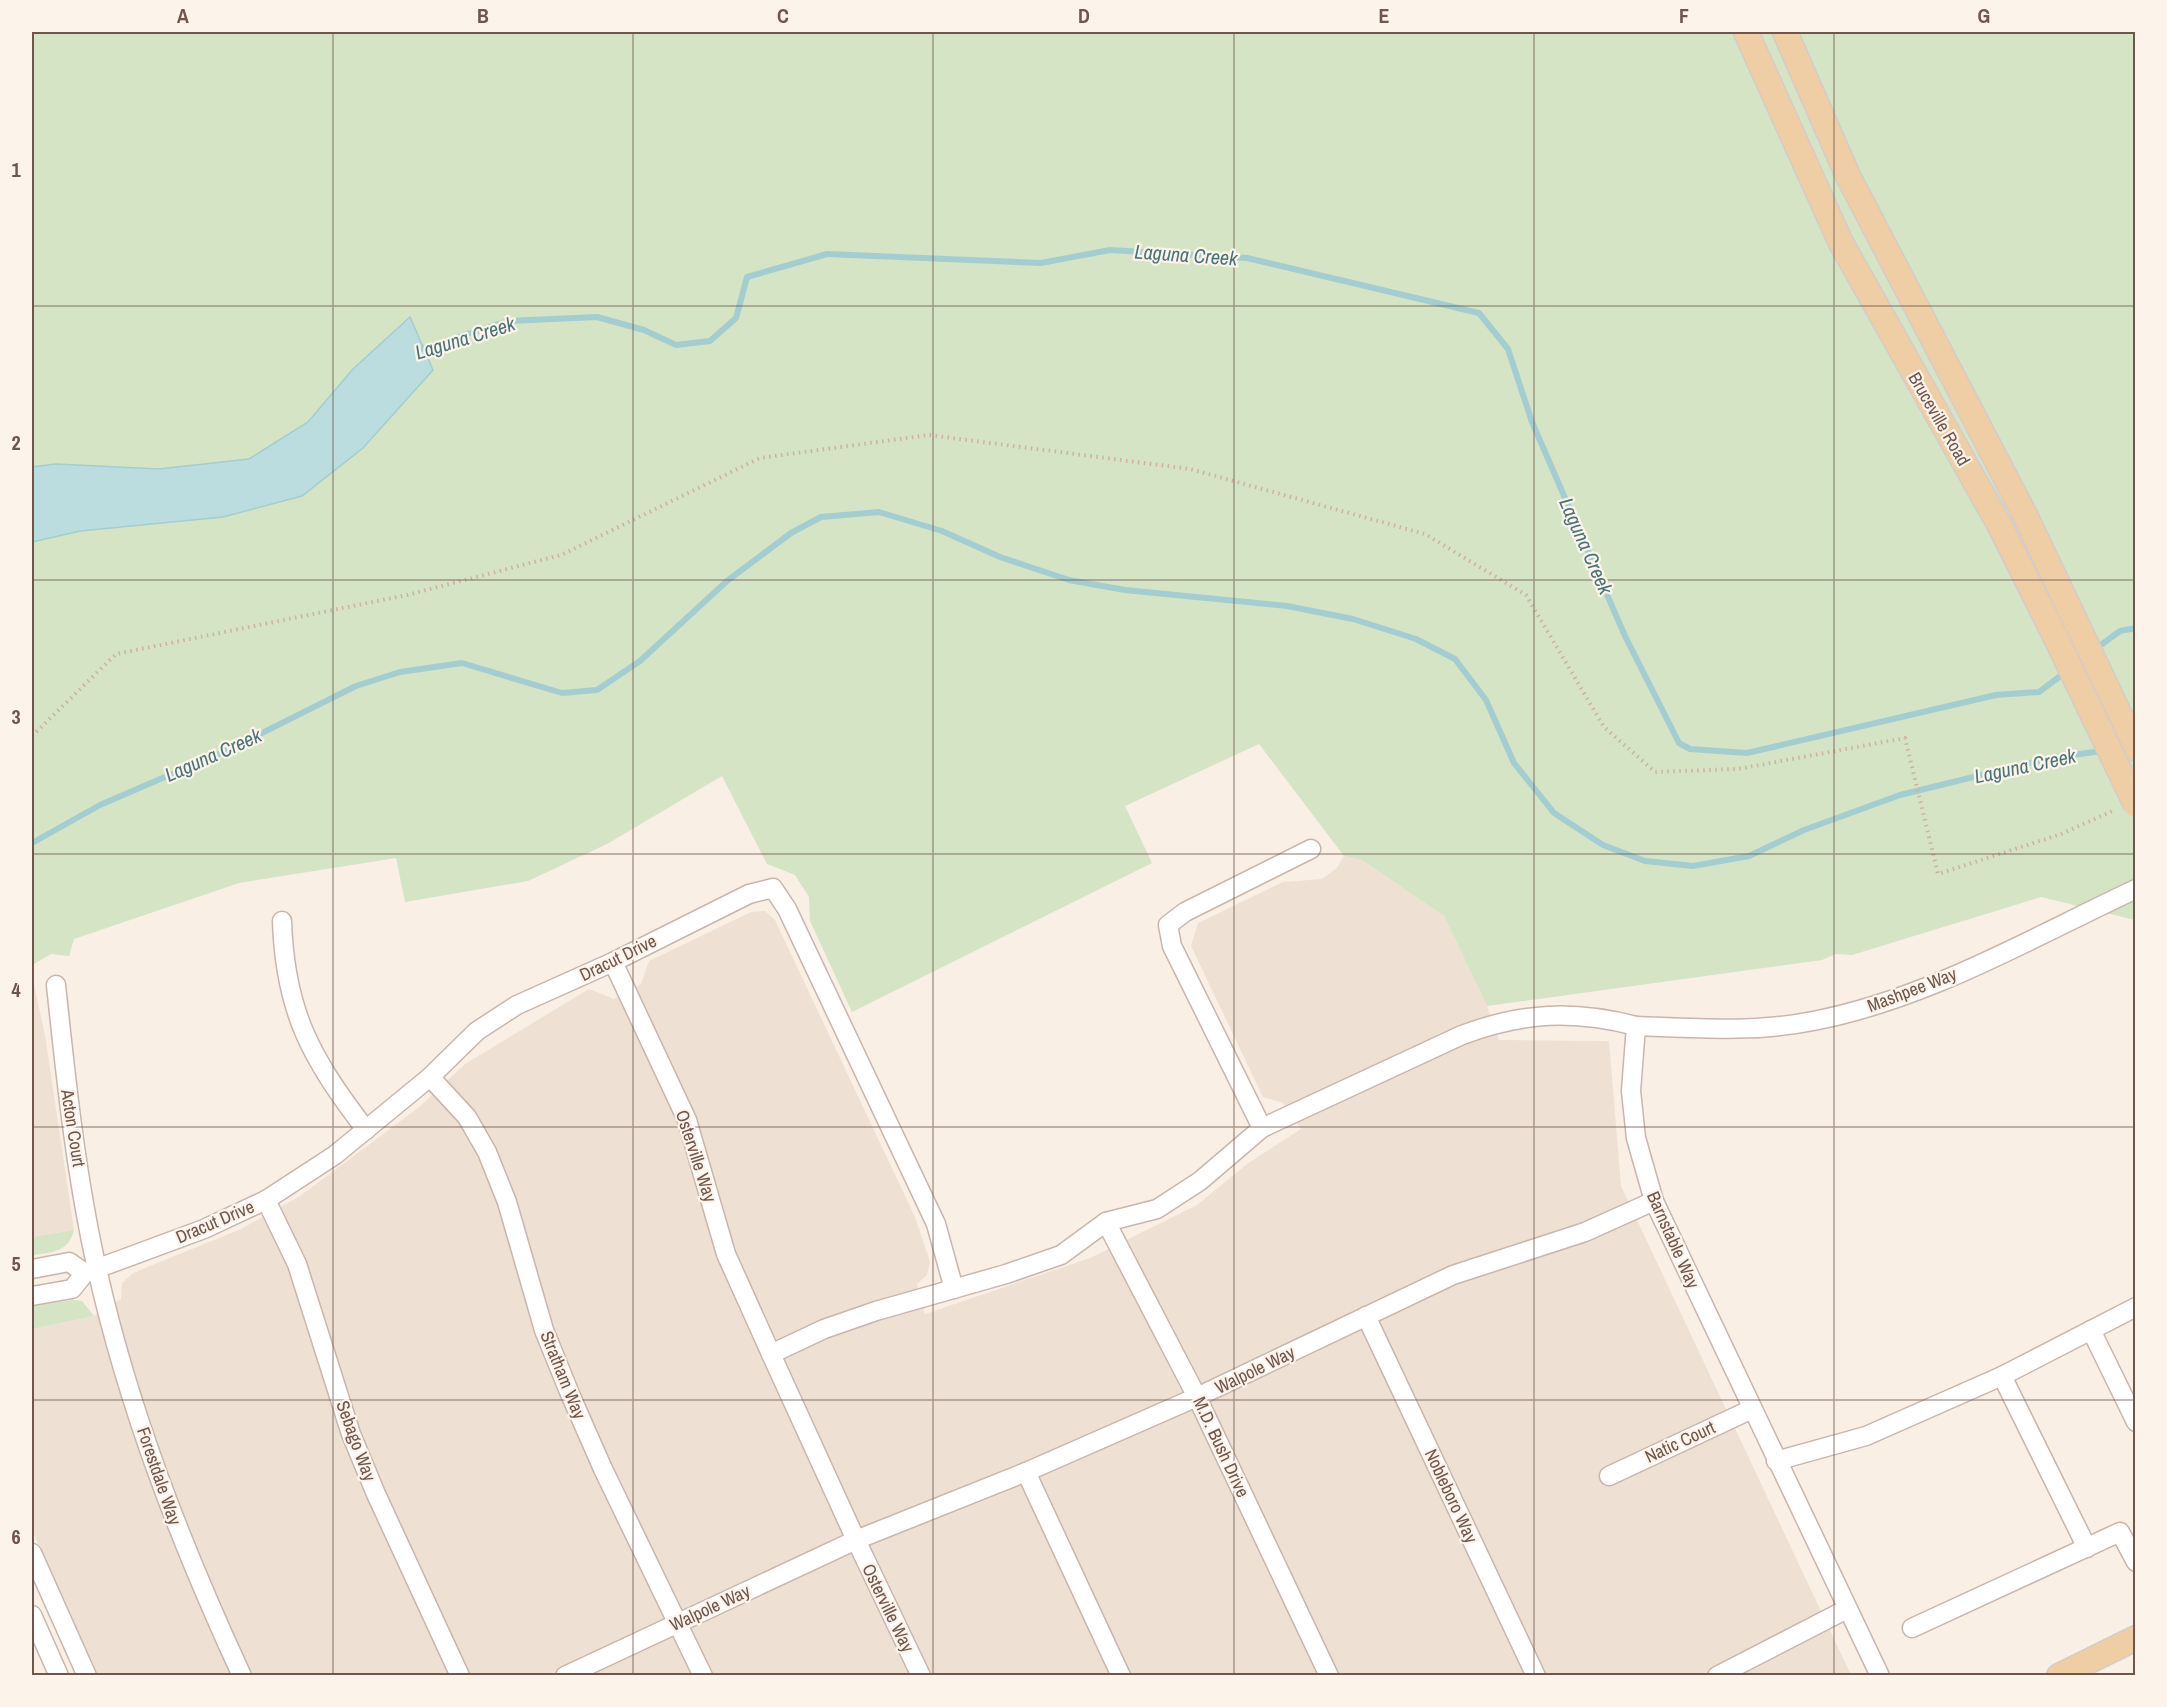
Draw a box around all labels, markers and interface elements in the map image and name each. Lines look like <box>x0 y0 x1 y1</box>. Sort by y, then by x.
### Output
text: A <box>177 2 189 29</box>
text: B <box>477 2 489 29</box>
text: C <box>777 2 789 29</box>
text: D <box>1078 2 1090 29</box>
text: E <box>1379 2 1390 29</box>
text: F <box>1679 2 1689 29</box>
text: G <box>1978 2 1990 29</box>
text: 1 <box>11 156 21 183</box>
water label: Laguna Creek <box>1134 237 1239 272</box>
water label: Laguna Creek <box>412 309 519 365</box>
street label: Bruceville Road <box>1903 367 1976 470</box>
text: 2 <box>11 429 21 456</box>
water label: Laguna Creek <box>1553 493 1620 599</box>
text: 3 <box>11 703 21 730</box>
water label: Laguna Creek <box>160 721 266 788</box>
water label: Laguna Creek <box>1972 741 2079 789</box>
street label: Dracut Drive <box>575 928 660 987</box>
street label: Mashpee Way <box>1864 961 1961 1018</box>
text: 4 <box>11 976 21 1003</box>
street label: Acton Court <box>55 1086 92 1168</box>
street label: Osterville Way <box>670 1107 723 1206</box>
street label: Barnstable Way <box>1641 1187 1706 1293</box>
street label: Dracut Drive <box>172 1194 258 1249</box>
text: 5 <box>11 1250 21 1277</box>
street label: Stratham Way <box>534 1327 593 1423</box>
street label: Walpole Way <box>1211 1339 1299 1400</box>
street label: M.D. Bush Drive <box>1187 1392 1256 1501</box>
street label: Sebago Way <box>330 1397 383 1485</box>
street label: Natic Court <box>1641 1414 1719 1469</box>
street label: Forestdale Way <box>131 1423 188 1529</box>
street label: Nobleboro Way <box>1419 1445 1484 1547</box>
text: 6 <box>11 1523 21 1550</box>
street label: Osterville Way <box>856 1559 921 1657</box>
street label: Walpole Way <box>666 1578 755 1637</box>

